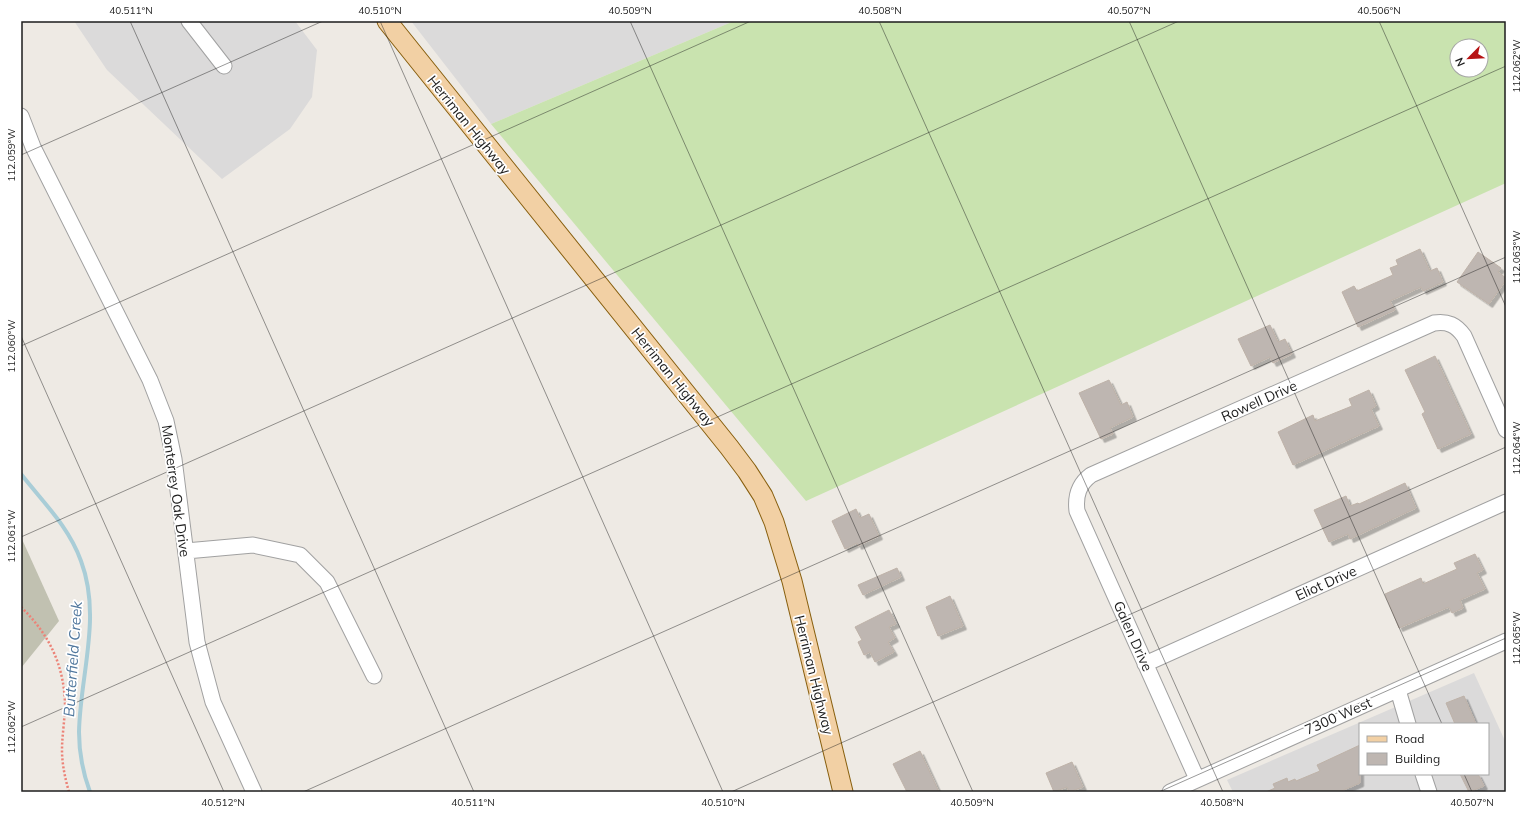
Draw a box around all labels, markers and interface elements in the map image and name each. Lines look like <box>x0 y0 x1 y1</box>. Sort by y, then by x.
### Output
text: 40.511°N <box>109 4 153 17</box>
text: 40.510°N <box>358 4 402 17</box>
text: 40.509°N <box>608 4 652 17</box>
text: 40.508°N <box>858 4 902 17</box>
text: 40.507°N <box>1107 4 1151 17</box>
text: 40.506°N <box>1357 4 1401 17</box>
north arrow <box>1449 38 1489 78</box>
text: 112.062°W <box>1510 39 1523 93</box>
text: N <box>1452 55 1468 69</box>
street label: Herriman Highway <box>423 72 515 179</box>
text: 112.059°W <box>5 128 18 182</box>
text: 112.063°W <box>1510 230 1523 284</box>
text: 112.060°W <box>5 319 18 373</box>
street label: Herriman Highway <box>627 324 719 431</box>
street label: Rowell Drive <box>1218 376 1300 426</box>
text: 112.064°W <box>1510 421 1523 475</box>
street label: Monterrey Oak Drive <box>158 424 194 558</box>
text: 112.061°W <box>5 509 18 563</box>
street label: Eliot Drive <box>1293 562 1359 604</box>
street label: Galen Drive <box>1109 598 1157 674</box>
water label: Butterfield Creek <box>59 599 86 717</box>
text: 112.065°W <box>1510 611 1523 665</box>
street label: Herriman Highway <box>790 613 838 737</box>
street label: 7300 West <box>1302 693 1374 739</box>
text: 112.062°W <box>5 700 18 754</box>
legend <box>1359 723 1489 775</box>
text: Road <box>1395 731 1424 746</box>
text: Building <box>1395 751 1440 766</box>
text: 40.512°N <box>201 796 245 809</box>
text: 40.511°N <box>451 796 495 809</box>
text: 40.510°N <box>701 796 745 809</box>
text: 40.509°N <box>950 796 994 809</box>
text: 40.508°N <box>1200 796 1244 809</box>
text: 40.507°N <box>1450 796 1494 809</box>

